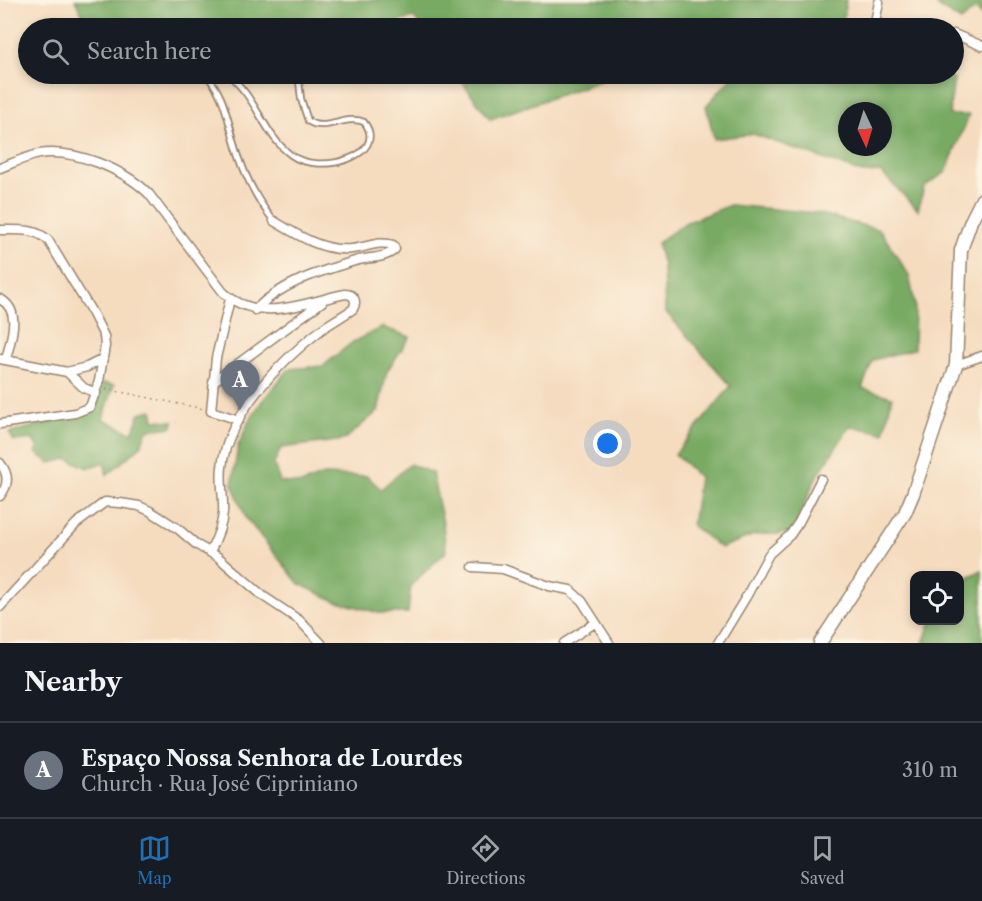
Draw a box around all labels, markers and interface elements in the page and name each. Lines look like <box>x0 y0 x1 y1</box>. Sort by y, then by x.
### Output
search box <box>18 18 964 84</box>
icon: search <box>39 35 72 68</box>
text: Search here <box>87 38 212 65</box>
north arrow <box>838 102 892 156</box>
pin: A <box>220 360 260 410</box>
your location <box>593 429 622 458</box>
map controls <box>910 571 964 625</box>
button: locate <box>910 571 964 625</box>
text: Nearby <box>24 666 122 698</box>
text: Espaço Nossa Senhora de Lourdes <box>81 745 463 772</box>
text: A <box>36 758 51 782</box>
text: 310 m <box>902 758 958 782</box>
text: Church · Rua José Cipriniano <box>81 772 358 796</box>
tab: Map <box>137 832 172 888</box>
tab: Directions <box>446 832 525 888</box>
tab: Saved <box>800 832 845 888</box>

